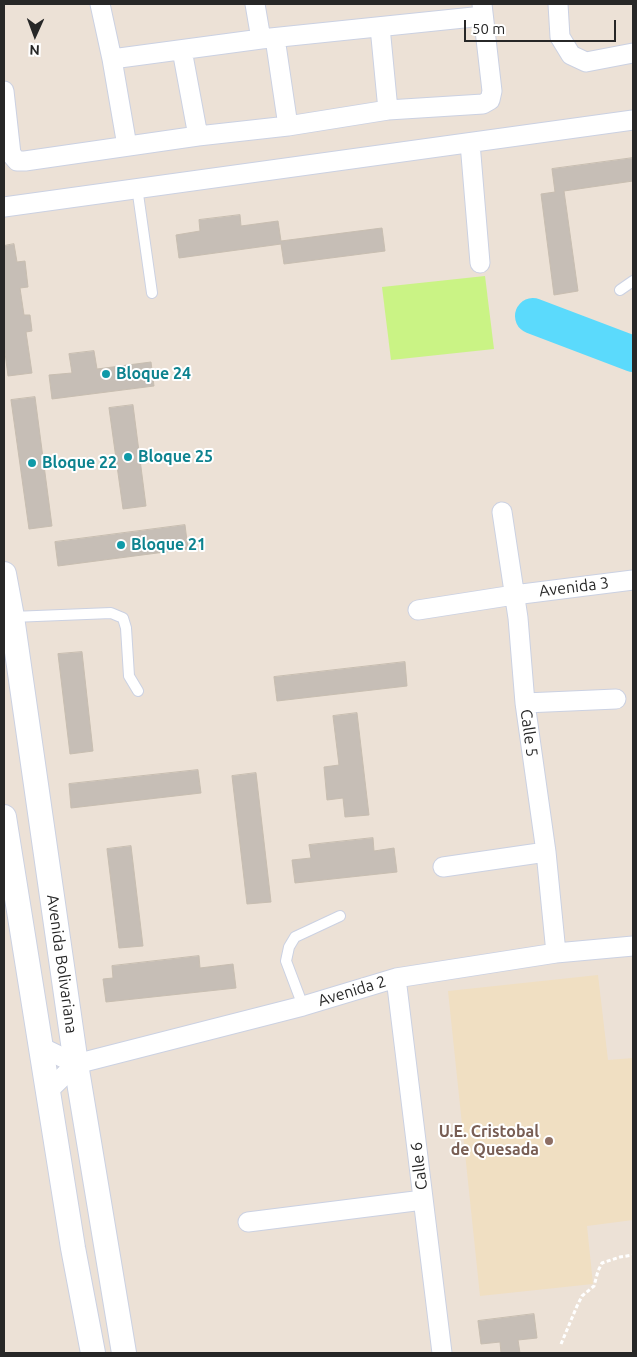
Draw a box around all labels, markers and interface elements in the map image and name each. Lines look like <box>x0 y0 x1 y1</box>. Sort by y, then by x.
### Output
north arrow <box>10 10 60 60</box>
scale bar <box>467 10 620 42</box>
text: 50 m <box>472 20 505 37</box>
text: N <box>29 42 40 58</box>
place label: Bloque 24 <box>116 364 191 384</box>
marker: Bloque 24 <box>100 368 112 380</box>
place label: Bloque 25 <box>138 447 213 467</box>
marker: Bloque 25 <box>122 451 134 463</box>
place label: Bloque 22 <box>42 453 117 473</box>
marker: Bloque 22 <box>26 457 38 469</box>
place label: Bloque 21 <box>131 535 206 555</box>
marker: Bloque 21 <box>115 539 127 551</box>
street label: Avenida 3 <box>538 573 610 601</box>
street label: Calle 5 <box>516 708 542 758</box>
street label: Avenida Bolivariana <box>43 893 81 1035</box>
street label: Avenida 2 <box>316 972 388 1010</box>
place label: U.E. Cristobal de Quesada <box>439 1122 539 1160</box>
marker: U.E. Cristobal de Quesada <box>543 1135 555 1147</box>
street label: Calle 6 <box>407 1141 431 1191</box>

